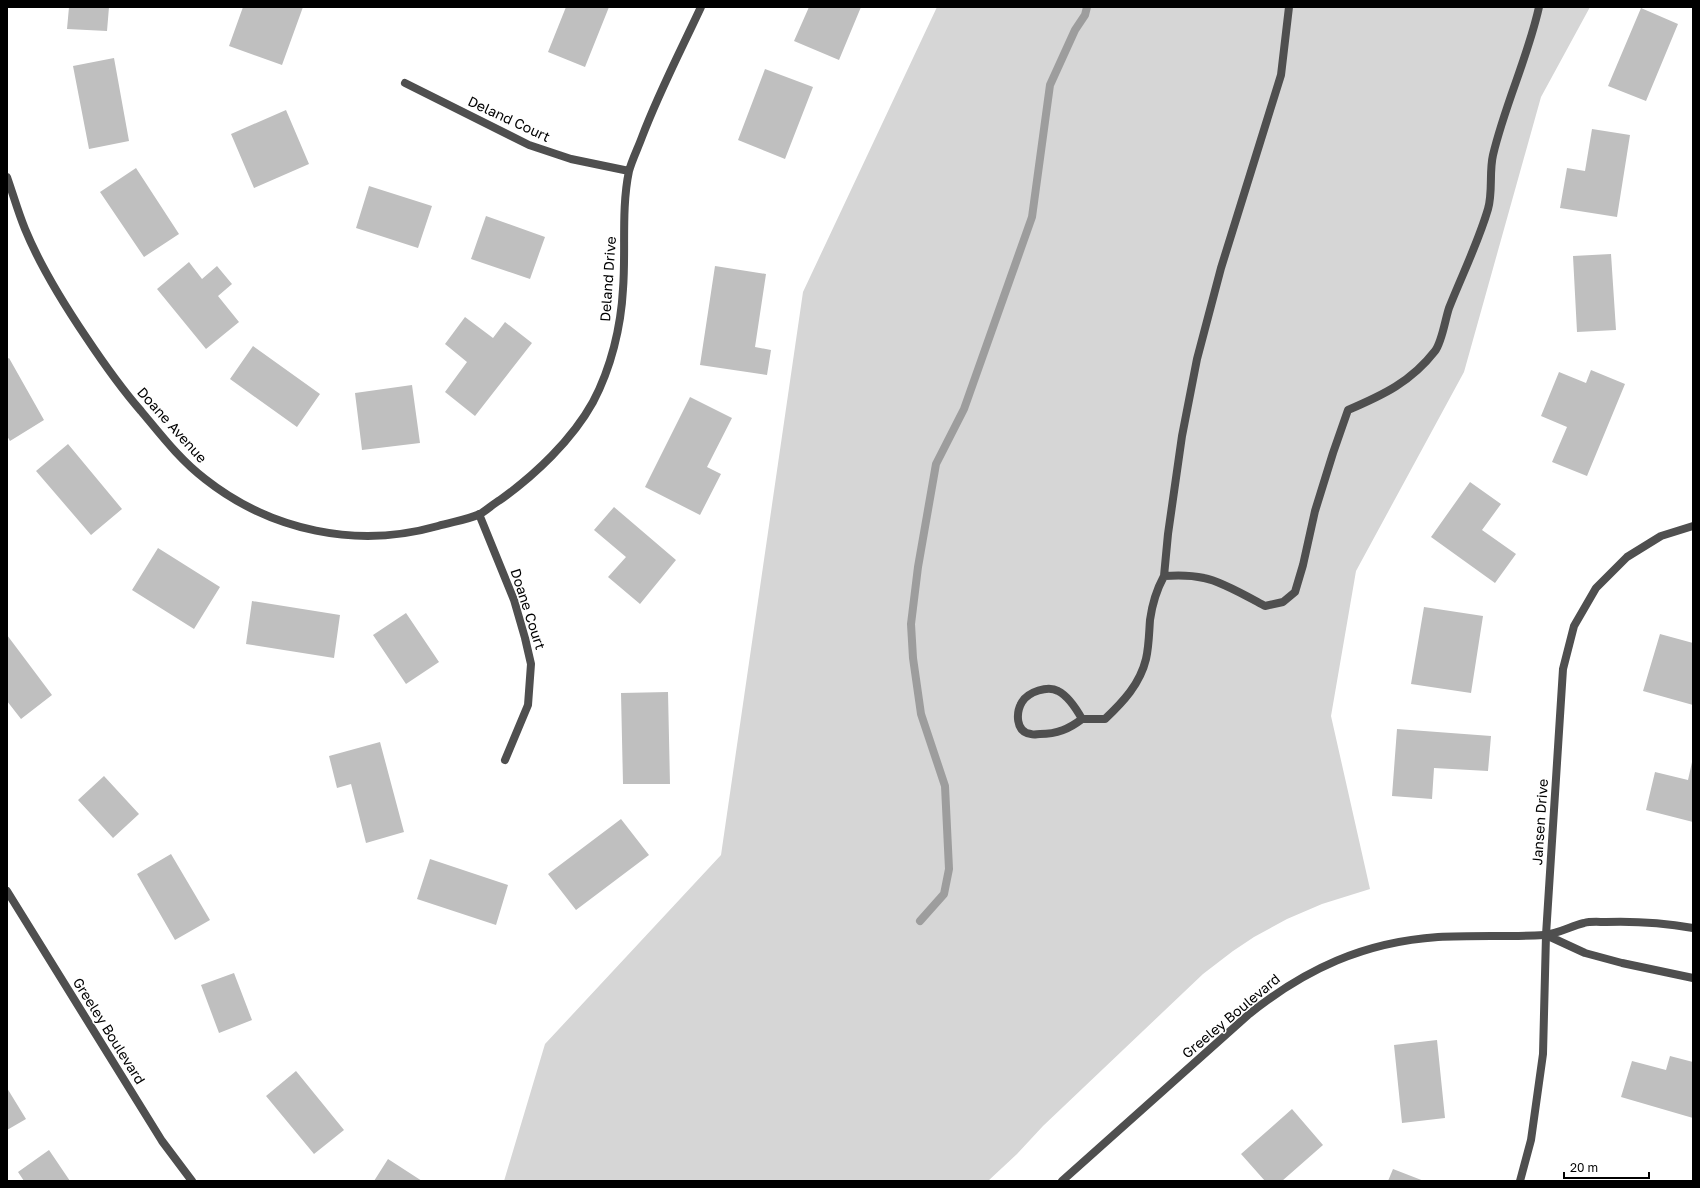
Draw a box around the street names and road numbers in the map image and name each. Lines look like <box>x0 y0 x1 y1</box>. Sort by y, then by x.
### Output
street label: Deland Court <box>465 92 553 145</box>
street label: Deland Drive <box>596 236 619 322</box>
street label: Doane Avenue <box>134 383 211 466</box>
street label: Doane Court <box>507 566 550 651</box>
street label: Jansen Drive <box>1528 778 1551 866</box>
street label: Greeley Boulevard <box>1178 970 1283 1062</box>
street label: Greeley Boulevard <box>70 974 149 1087</box>

